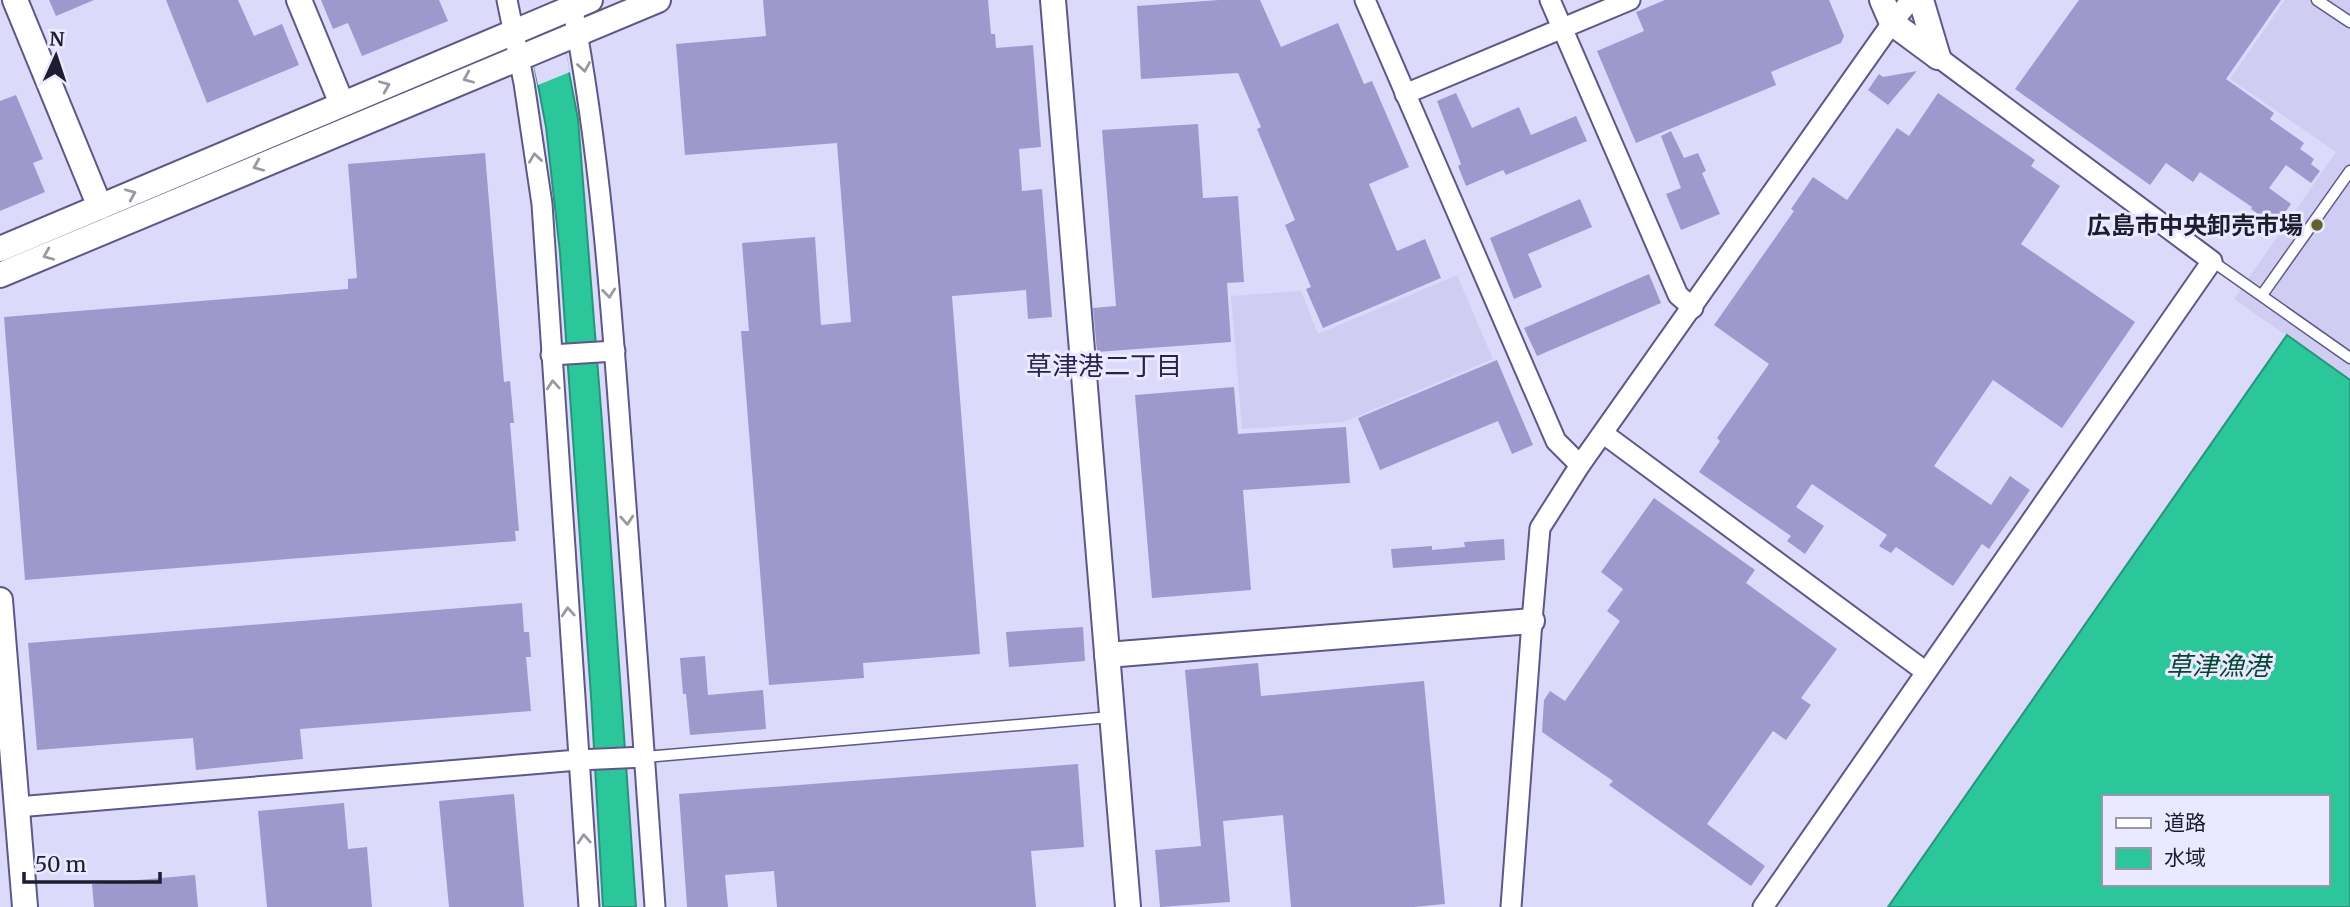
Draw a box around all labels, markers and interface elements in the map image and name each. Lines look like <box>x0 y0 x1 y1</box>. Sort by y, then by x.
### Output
north arrow <box>21 21 91 91</box>
text: N <box>49 27 65 51</box>
one-way arrow <box>576 61 591 73</box>
one-way arrow <box>463 70 475 84</box>
one-way arrow <box>379 81 391 95</box>
one-way arrow <box>528 152 543 164</box>
one-way arrow <box>253 158 265 172</box>
one-way arrow <box>123 188 136 202</box>
place label: 広島市中央卸売市場 <box>2087 210 2303 241</box>
marker: 広島市中央卸売市場 <box>2309 217 2325 233</box>
one-way arrow <box>43 246 55 260</box>
one-way arrow <box>601 288 616 299</box>
district label: 草津港二丁目 <box>1026 349 1182 382</box>
one-way arrow <box>546 379 561 390</box>
one-way arrow <box>619 515 634 526</box>
one-way arrow <box>561 606 576 617</box>
water label: 草津漁港 <box>2166 649 2274 682</box>
legend <box>2102 795 2329 886</box>
text: 道路 <box>2164 809 2206 836</box>
one-way arrow <box>577 833 592 844</box>
scale bar <box>24 841 161 885</box>
text: 水域 <box>2164 844 2206 871</box>
text: 50 m <box>35 851 86 878</box>

